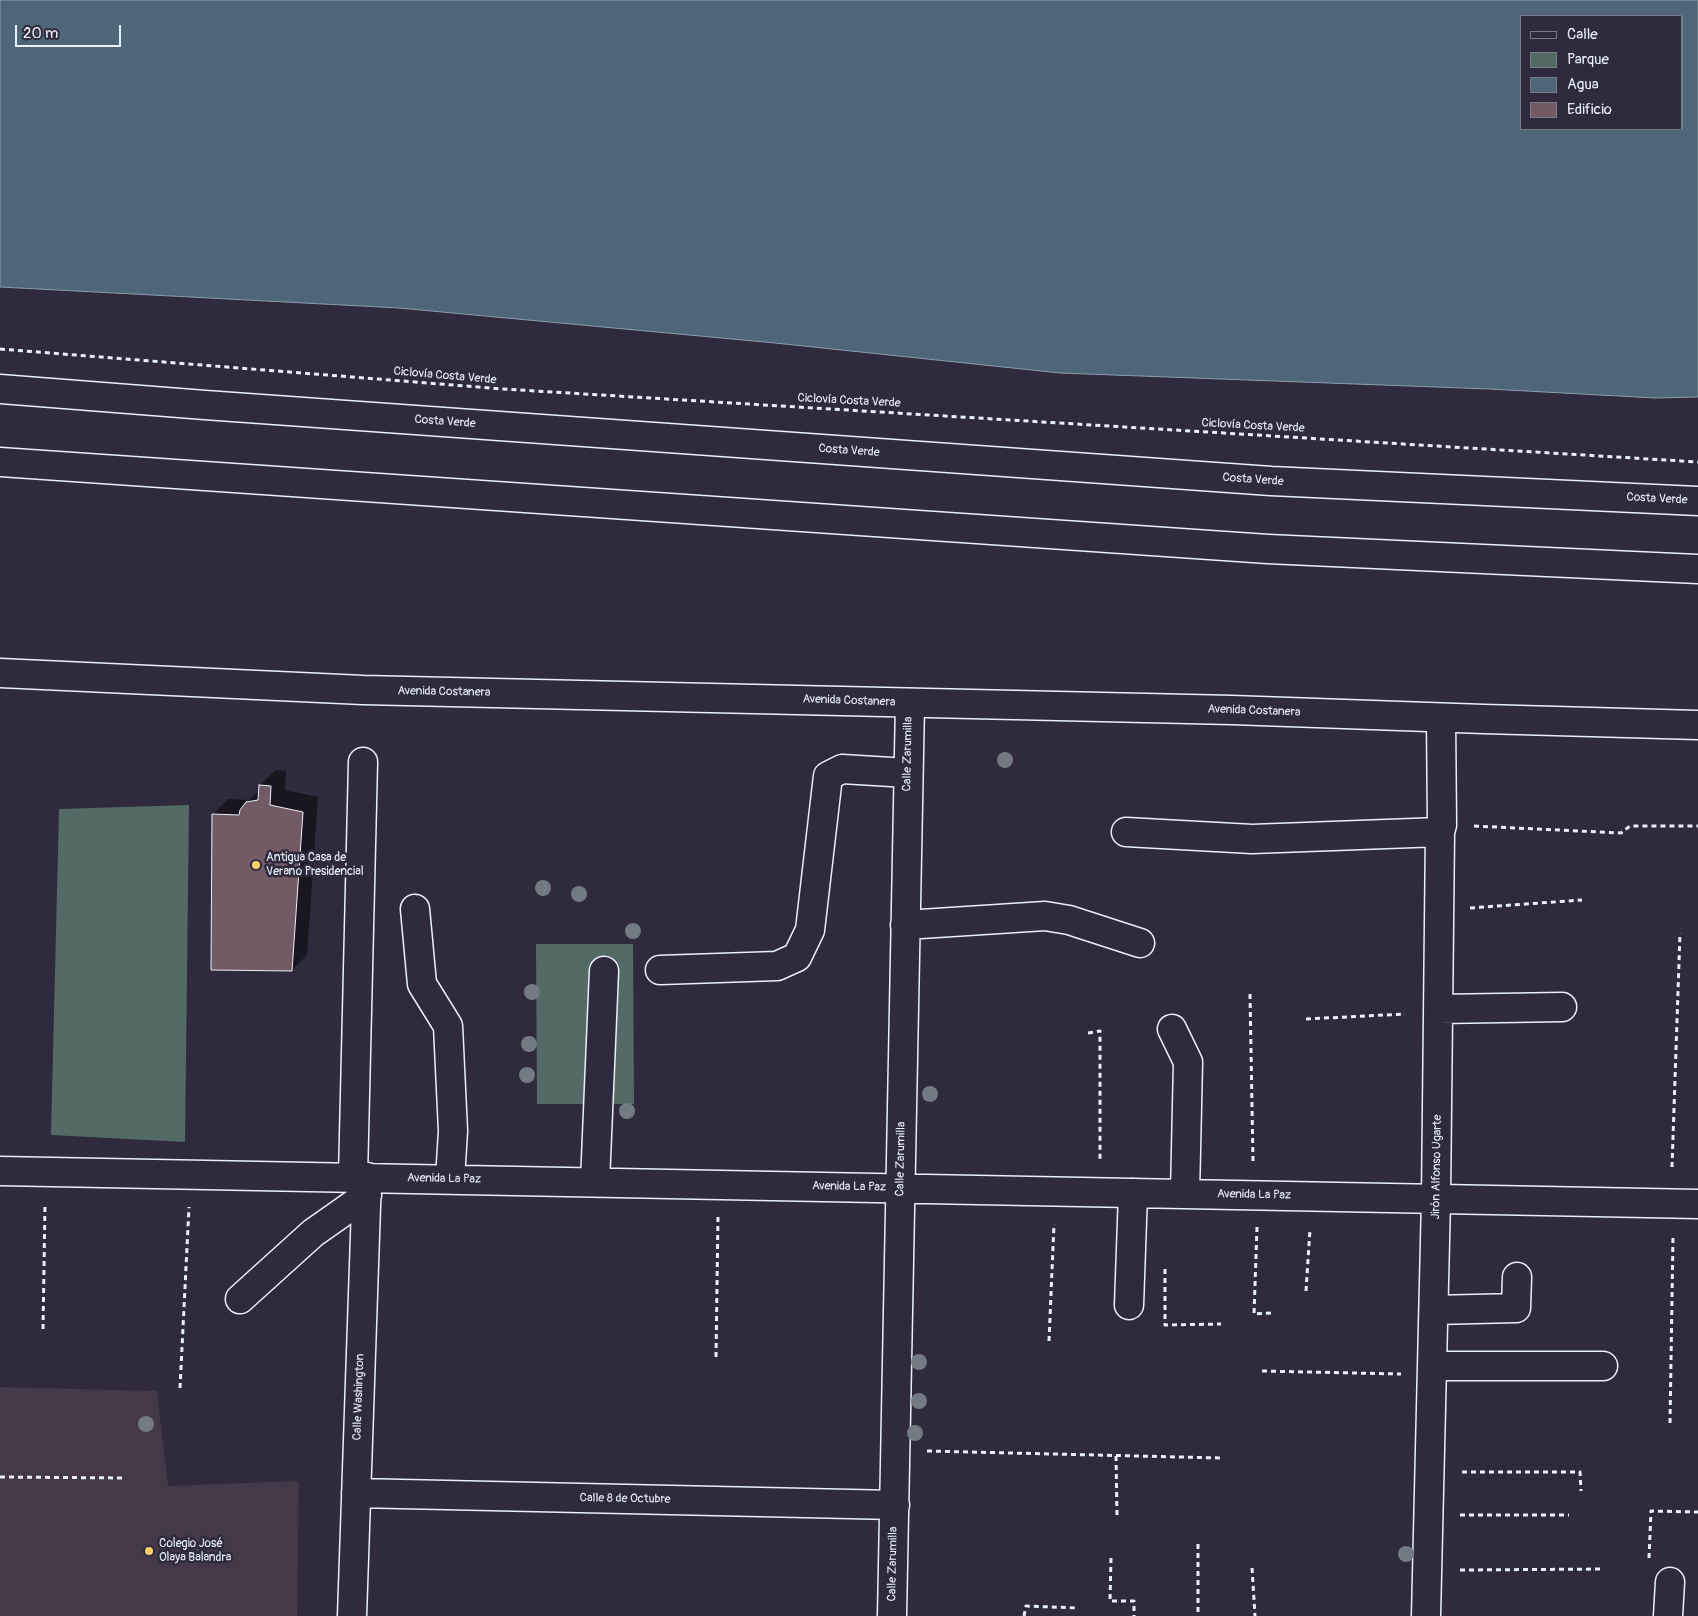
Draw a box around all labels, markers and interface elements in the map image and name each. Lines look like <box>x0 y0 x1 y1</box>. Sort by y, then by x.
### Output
scale bar <box>18 15 124 47</box>
legend <box>1520 15 1683 130</box>
text: 20 m <box>23 24 58 43</box>
text: Calle <box>1567 25 1598 44</box>
text: Parque <box>1567 50 1609 69</box>
text: Agua <box>1567 75 1599 94</box>
text: Edificio <box>1567 100 1612 119</box>
street label: Ciclovía Costa Verde <box>393 364 497 388</box>
street label: Ciclovía Costa Verde <box>797 391 901 411</box>
street label: Costa Verde <box>414 413 476 431</box>
street label: Ciclovía Costa Verde <box>1201 416 1305 436</box>
street label: Costa Verde <box>818 442 880 460</box>
street label: Costa Verde <box>1222 471 1284 489</box>
street label: Costa Verde <box>1626 490 1688 508</box>
street label: Avenida Costanera <box>397 684 491 700</box>
street label: Avenida Costanera <box>802 692 896 710</box>
street label: Avenida Costanera <box>1207 702 1301 720</box>
street label: Calle Zarumilla <box>900 716 916 792</box>
place label: Antigua Casa de Verano Presidencial <box>266 851 364 879</box>
marker: Antigua Casa de Verano Presidencial <box>250 859 262 871</box>
street label: Jirón Alfonso Ugarte <box>1429 1114 1445 1220</box>
street label: Calle Zarumilla <box>893 1121 909 1197</box>
street label: Avenida La Paz <box>407 1171 481 1187</box>
street label: Avenida La Paz <box>812 1179 886 1195</box>
street label: Avenida La Paz <box>1217 1187 1291 1203</box>
street label: Calle Washington <box>350 1353 368 1441</box>
street label: Calle 8 de Octubre <box>579 1491 671 1507</box>
street label: Calle Zarumilla <box>885 1526 901 1602</box>
place label: Colegio José Olaya Balandra <box>159 1537 231 1565</box>
marker: Colegio José Olaya Balandra <box>143 1545 155 1557</box>

